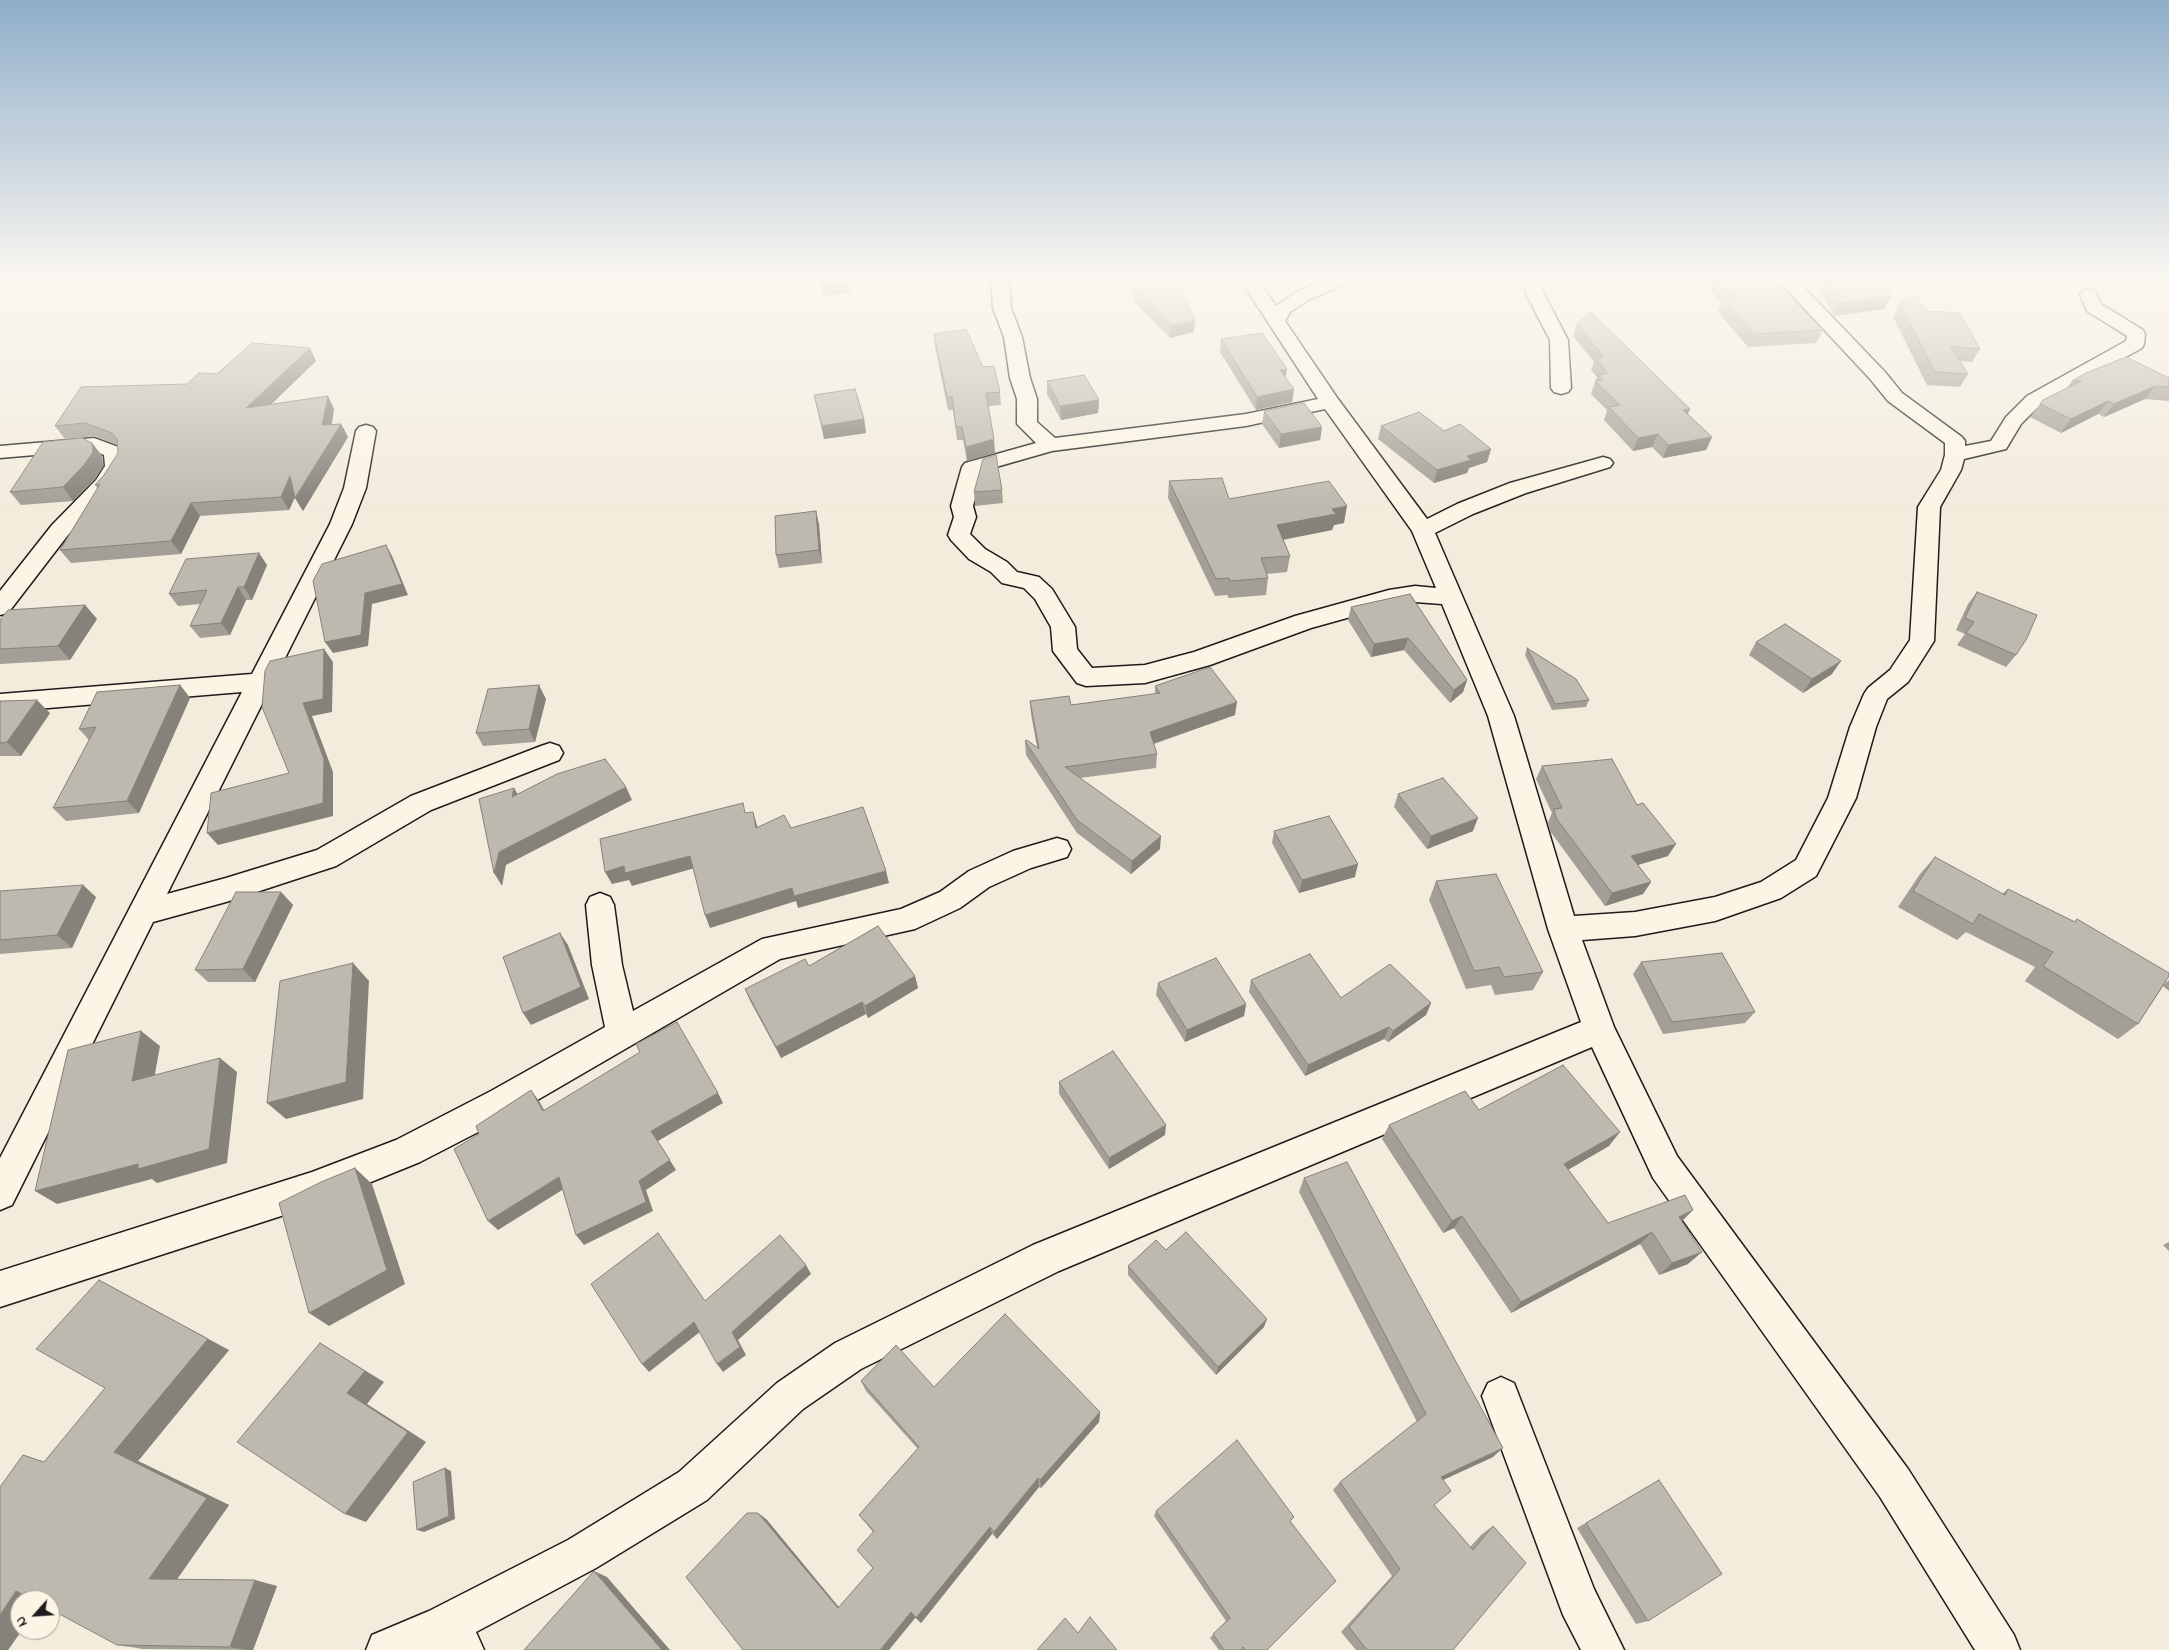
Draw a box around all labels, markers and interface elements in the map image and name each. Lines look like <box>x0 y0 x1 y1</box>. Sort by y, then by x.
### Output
north arrow <box>10 1590 60 1640</box>
text: N <box>10 1613 33 1630</box>

